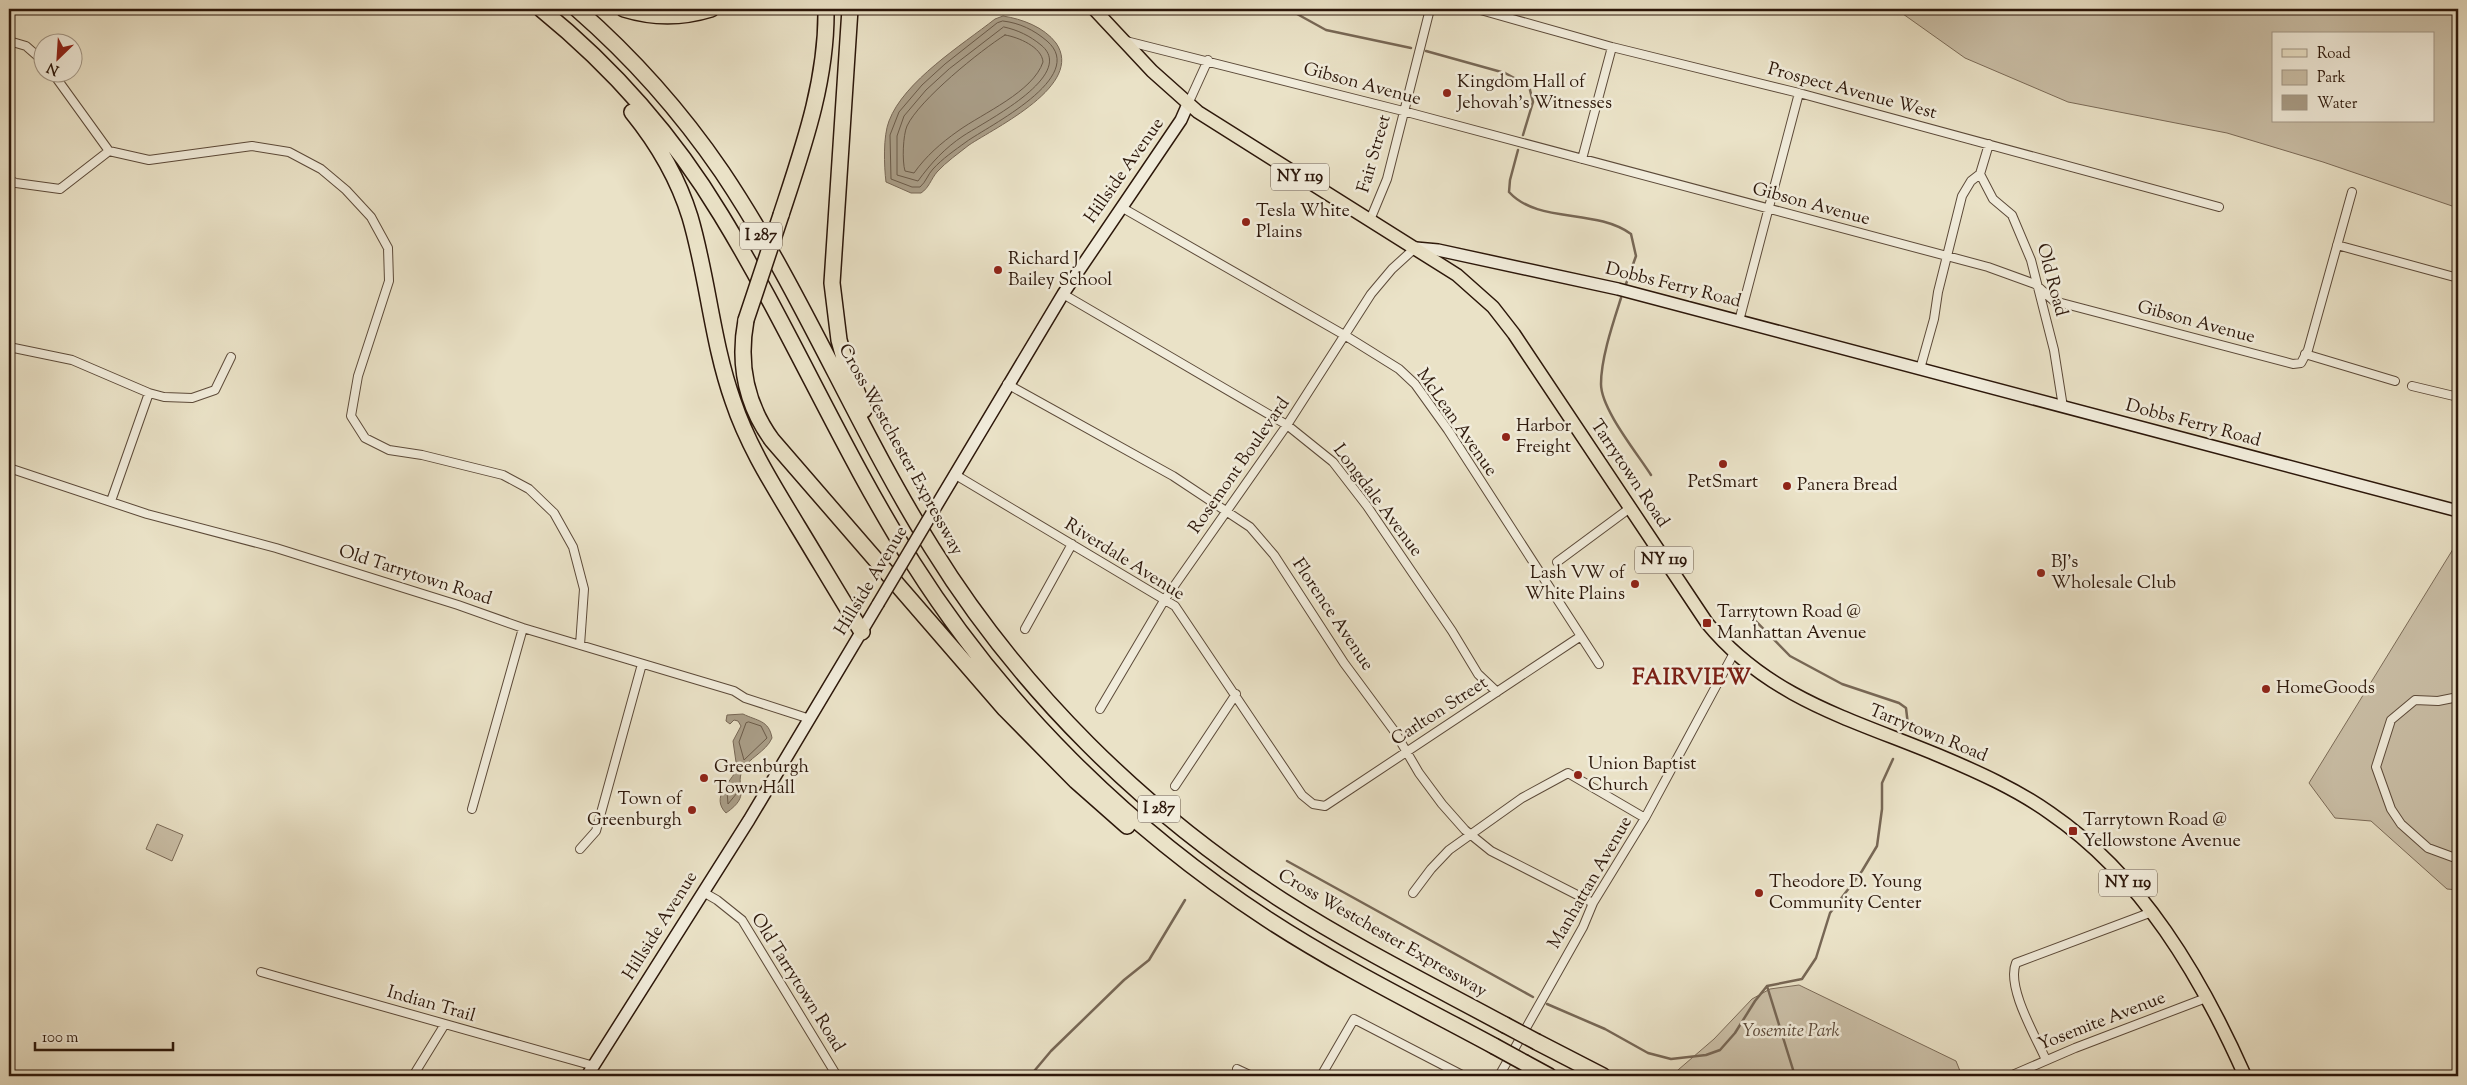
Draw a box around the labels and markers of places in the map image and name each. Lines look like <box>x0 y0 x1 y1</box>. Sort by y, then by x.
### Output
place label: Kingdom Hall of Jehovah’s Witnesses <box>1456 70 1612 117</box>
marker: Kingdom Hall of Jehovah’s Witnesses <box>1441 87 1453 99</box>
place label: Tesla White Plains <box>1256 199 1350 246</box>
marker: Tesla White Plains <box>1240 216 1252 228</box>
place label: Richard J Bailey School <box>1008 247 1112 294</box>
marker: Richard J Bailey School <box>992 264 1004 276</box>
place label: Harbor Freight <box>1516 414 1572 461</box>
marker: Harbor Freight <box>1500 431 1512 443</box>
marker: PetSmart <box>1717 458 1729 470</box>
place label: PetSmart <box>1688 470 1758 496</box>
place label: Panera Bread <box>1797 473 1898 499</box>
marker: Panera Bread <box>1781 480 1793 492</box>
place label: BJ's Wholesale Club <box>2051 550 2176 597</box>
place label: Lash VW of White Plains <box>1525 561 1626 608</box>
marker: BJ's Wholesale Club <box>2035 567 2047 579</box>
marker: Lash VW of White Plains <box>1629 578 1641 590</box>
place label: Tarrytown Road @ Manhattan Avenue <box>1717 600 1866 647</box>
marker: Tarrytown Road @ Manhattan Avenue <box>1701 617 1713 629</box>
place label: HomeGoods <box>2276 676 2375 702</box>
marker: HomeGoods <box>2260 683 2272 695</box>
place label: Union Baptist Church <box>1588 752 1697 799</box>
place label: Greenburgh Town Hall <box>714 755 809 802</box>
marker: Union Baptist Church <box>1572 769 1584 781</box>
marker: Greenburgh Town Hall <box>698 772 710 784</box>
place label: Town of Greenburgh <box>587 787 683 834</box>
marker: Town of Greenburgh <box>686 804 698 816</box>
place label: Tarrytown Road @ Yellowstone Avenue <box>2083 808 2241 855</box>
marker: Tarrytown Road @ Yellowstone Avenue <box>2067 825 2079 837</box>
place label: Theodore D. Young Community Center <box>1769 870 1922 917</box>
marker: Theodore D. Young Community Center <box>1753 887 1765 899</box>

